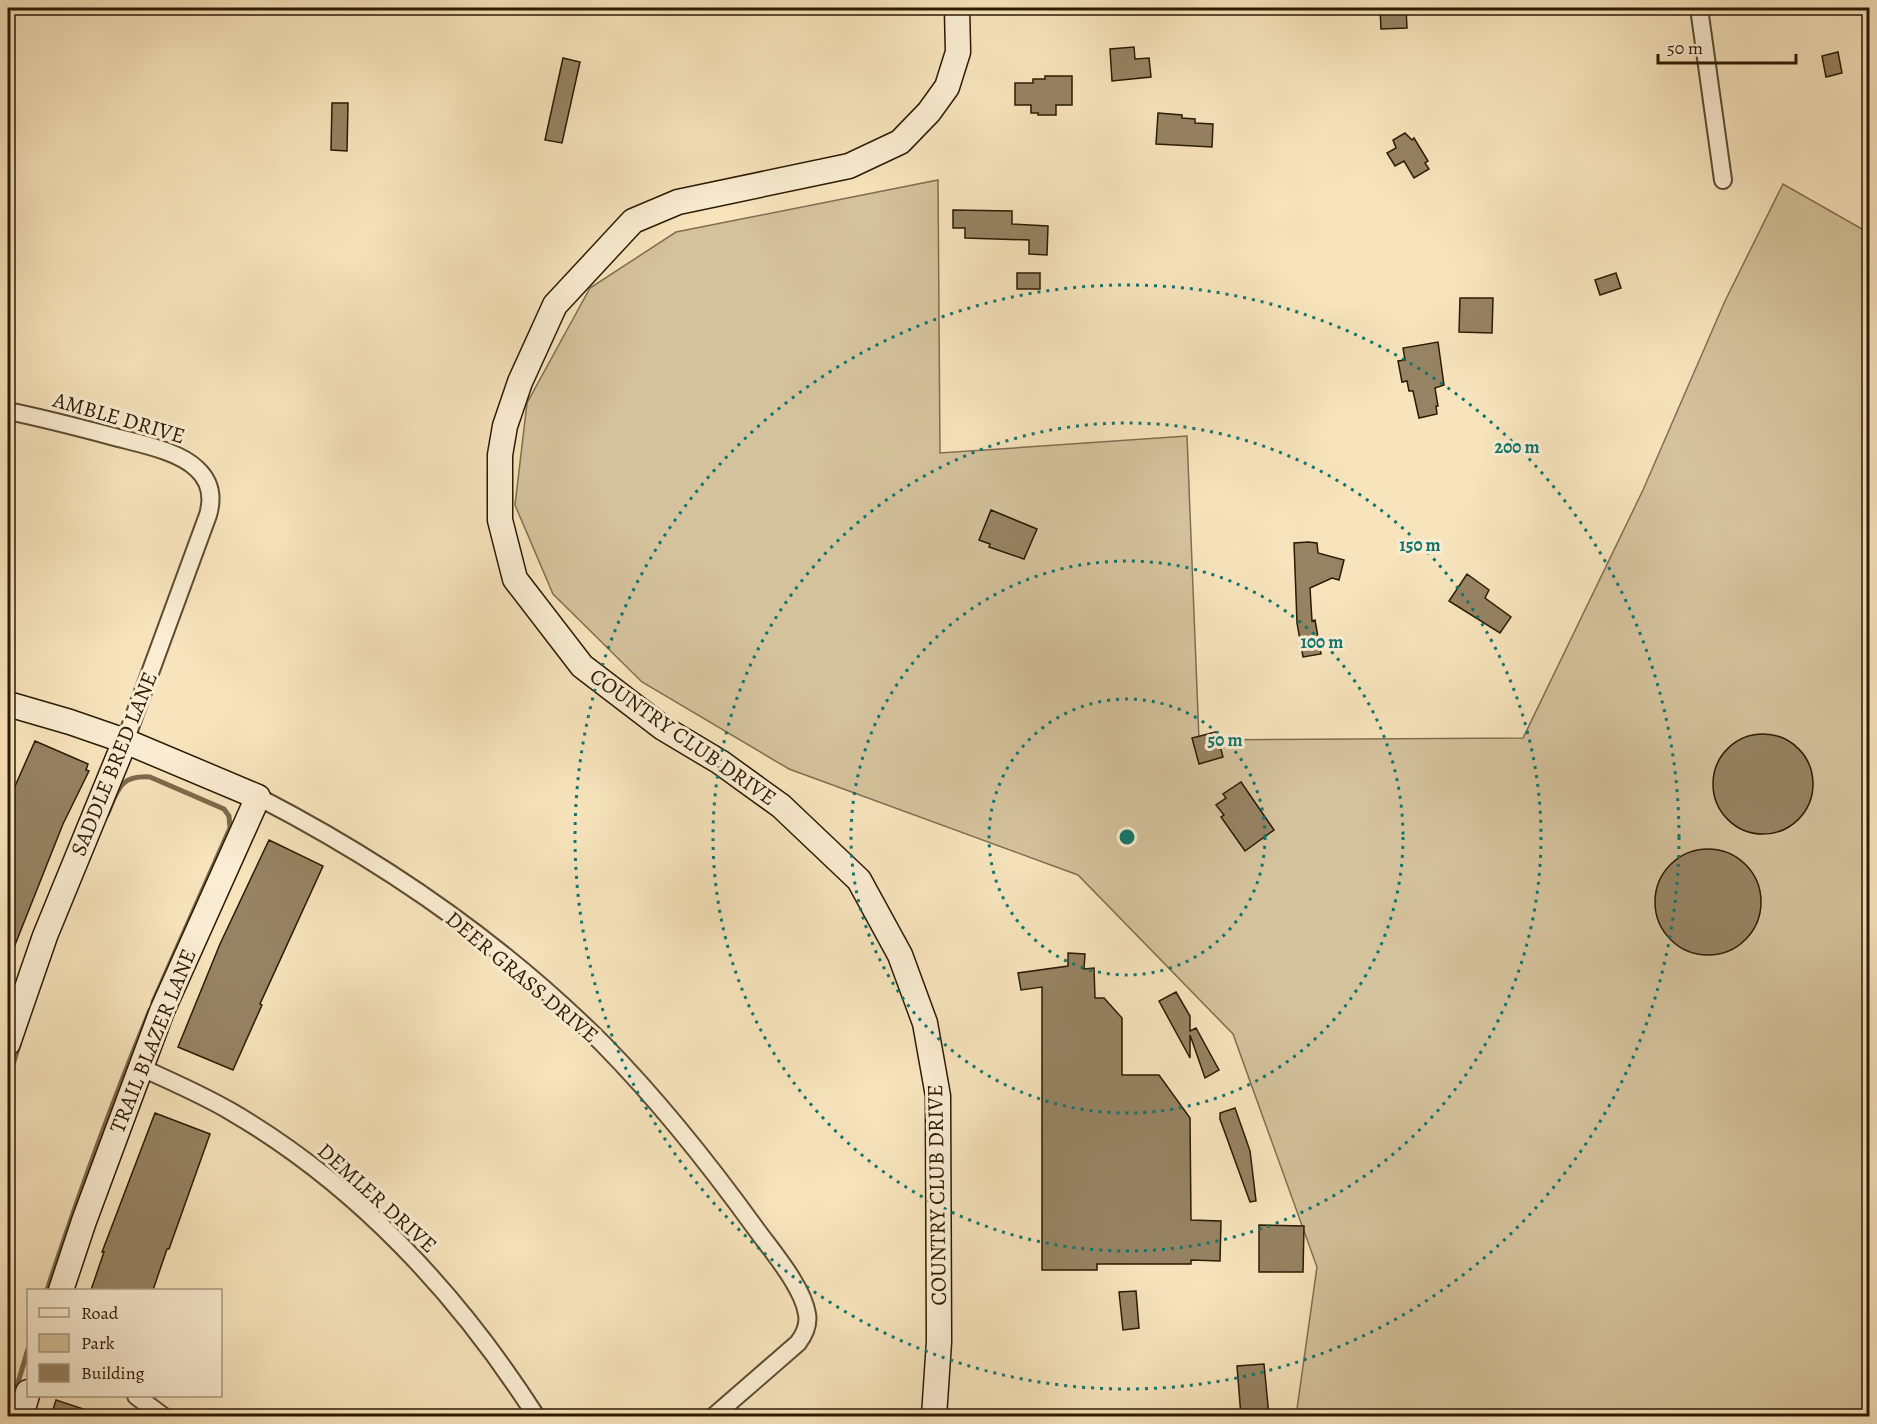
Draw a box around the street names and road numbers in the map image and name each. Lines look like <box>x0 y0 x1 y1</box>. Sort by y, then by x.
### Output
street label: AMBLE DRIVE <box>49 385 188 451</box>
street label: COUNTRY CLUB DRIVE <box>584 661 782 813</box>
street label: SADDLE BRED LANE <box>63 667 165 861</box>
street label: DEER GRASS DRIVE <box>439 904 605 1050</box>
street label: TRAIL BLAZER LANE <box>102 944 204 1138</box>
street label: COUNTRY CLUB DRIVE <box>920 1084 954 1306</box>
street label: DEMLER DRIVE <box>311 1136 443 1260</box>

